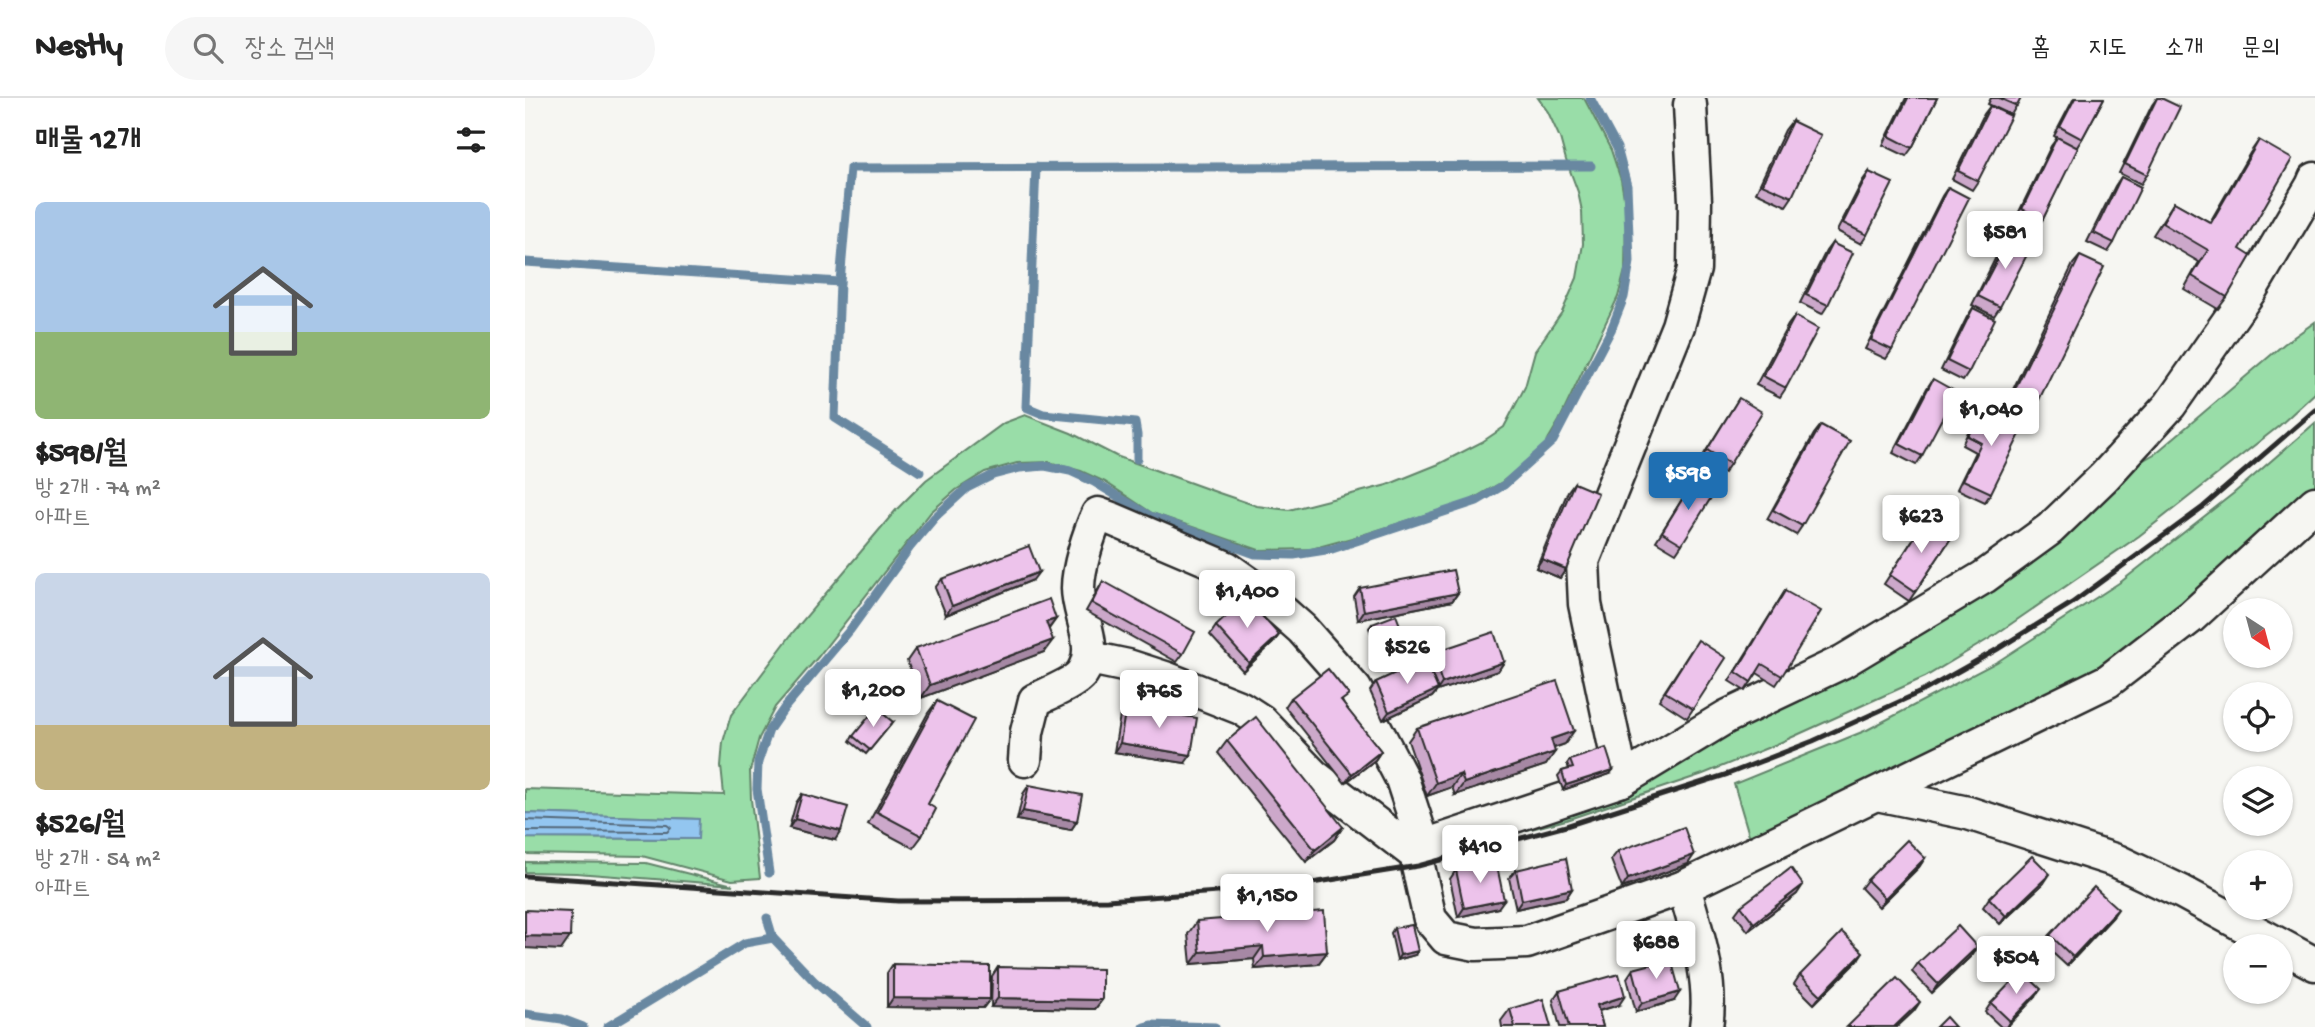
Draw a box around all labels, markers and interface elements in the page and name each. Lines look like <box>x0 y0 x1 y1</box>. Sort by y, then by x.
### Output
search box <box>165 17 655 80</box>
text: Nestly <box>35 29 123 67</box>
icon: search <box>189 29 227 67</box>
text: 장소 검색 <box>245 35 335 66</box>
text: 홈 <box>2031 35 2050 64</box>
text: 지도 <box>2088 35 2127 64</box>
text: 소개 <box>2165 35 2203 64</box>
text: 문의 <box>2241 35 2280 64</box>
icon: filters <box>452 121 490 159</box>
text: 매물 12개 <box>35 125 141 160</box>
pin: $581 <box>1964 212 2046 271</box>
text: $581 <box>1983 220 2027 247</box>
icon: home <box>200 248 326 374</box>
pin: $1,040 <box>1934 388 2048 448</box>
text: $1,040 <box>1959 397 2023 424</box>
text: $598/월 <box>35 438 127 473</box>
pin: $598 <box>1647 452 1729 512</box>
text: $598 <box>1665 461 1711 488</box>
text: 방 2개 · 74 m² <box>35 476 161 503</box>
pin: $623 <box>1880 496 1962 555</box>
text: $623 <box>1898 504 1944 531</box>
text: 아파트 <box>35 506 91 533</box>
pin: $1,400 <box>1190 570 1304 630</box>
text: $1,400 <box>1215 579 1279 606</box>
north arrow <box>2223 598 2293 668</box>
map controls <box>2223 598 2293 1004</box>
icon: home <box>200 619 326 745</box>
pin: $526 <box>1366 626 1448 686</box>
text: $526 <box>1384 635 1430 662</box>
pin: $1,200 <box>816 670 930 729</box>
pin: $765 <box>1118 670 1200 730</box>
text: $1,200 <box>841 678 905 705</box>
text: $765 <box>1136 679 1182 706</box>
button: locate <box>2223 682 2293 752</box>
button: layers <box>2223 766 2293 836</box>
text: $526/월 <box>35 809 126 844</box>
pin: $410 <box>1439 826 1521 885</box>
text: $410 <box>1458 834 1502 861</box>
text: 방 2개 · 54 m² <box>35 847 161 874</box>
button: + <box>2223 850 2293 920</box>
pin: $1,150 <box>1210 874 1324 934</box>
text: 아파트 <box>35 877 91 904</box>
text: $1,150 <box>1236 883 1298 910</box>
pin: $688 <box>1615 922 1697 981</box>
text: $688 <box>1632 930 1680 957</box>
button: − <box>2223 934 2293 1004</box>
pin: $504 <box>1975 936 2057 996</box>
text: $504 <box>1993 945 2039 972</box>

